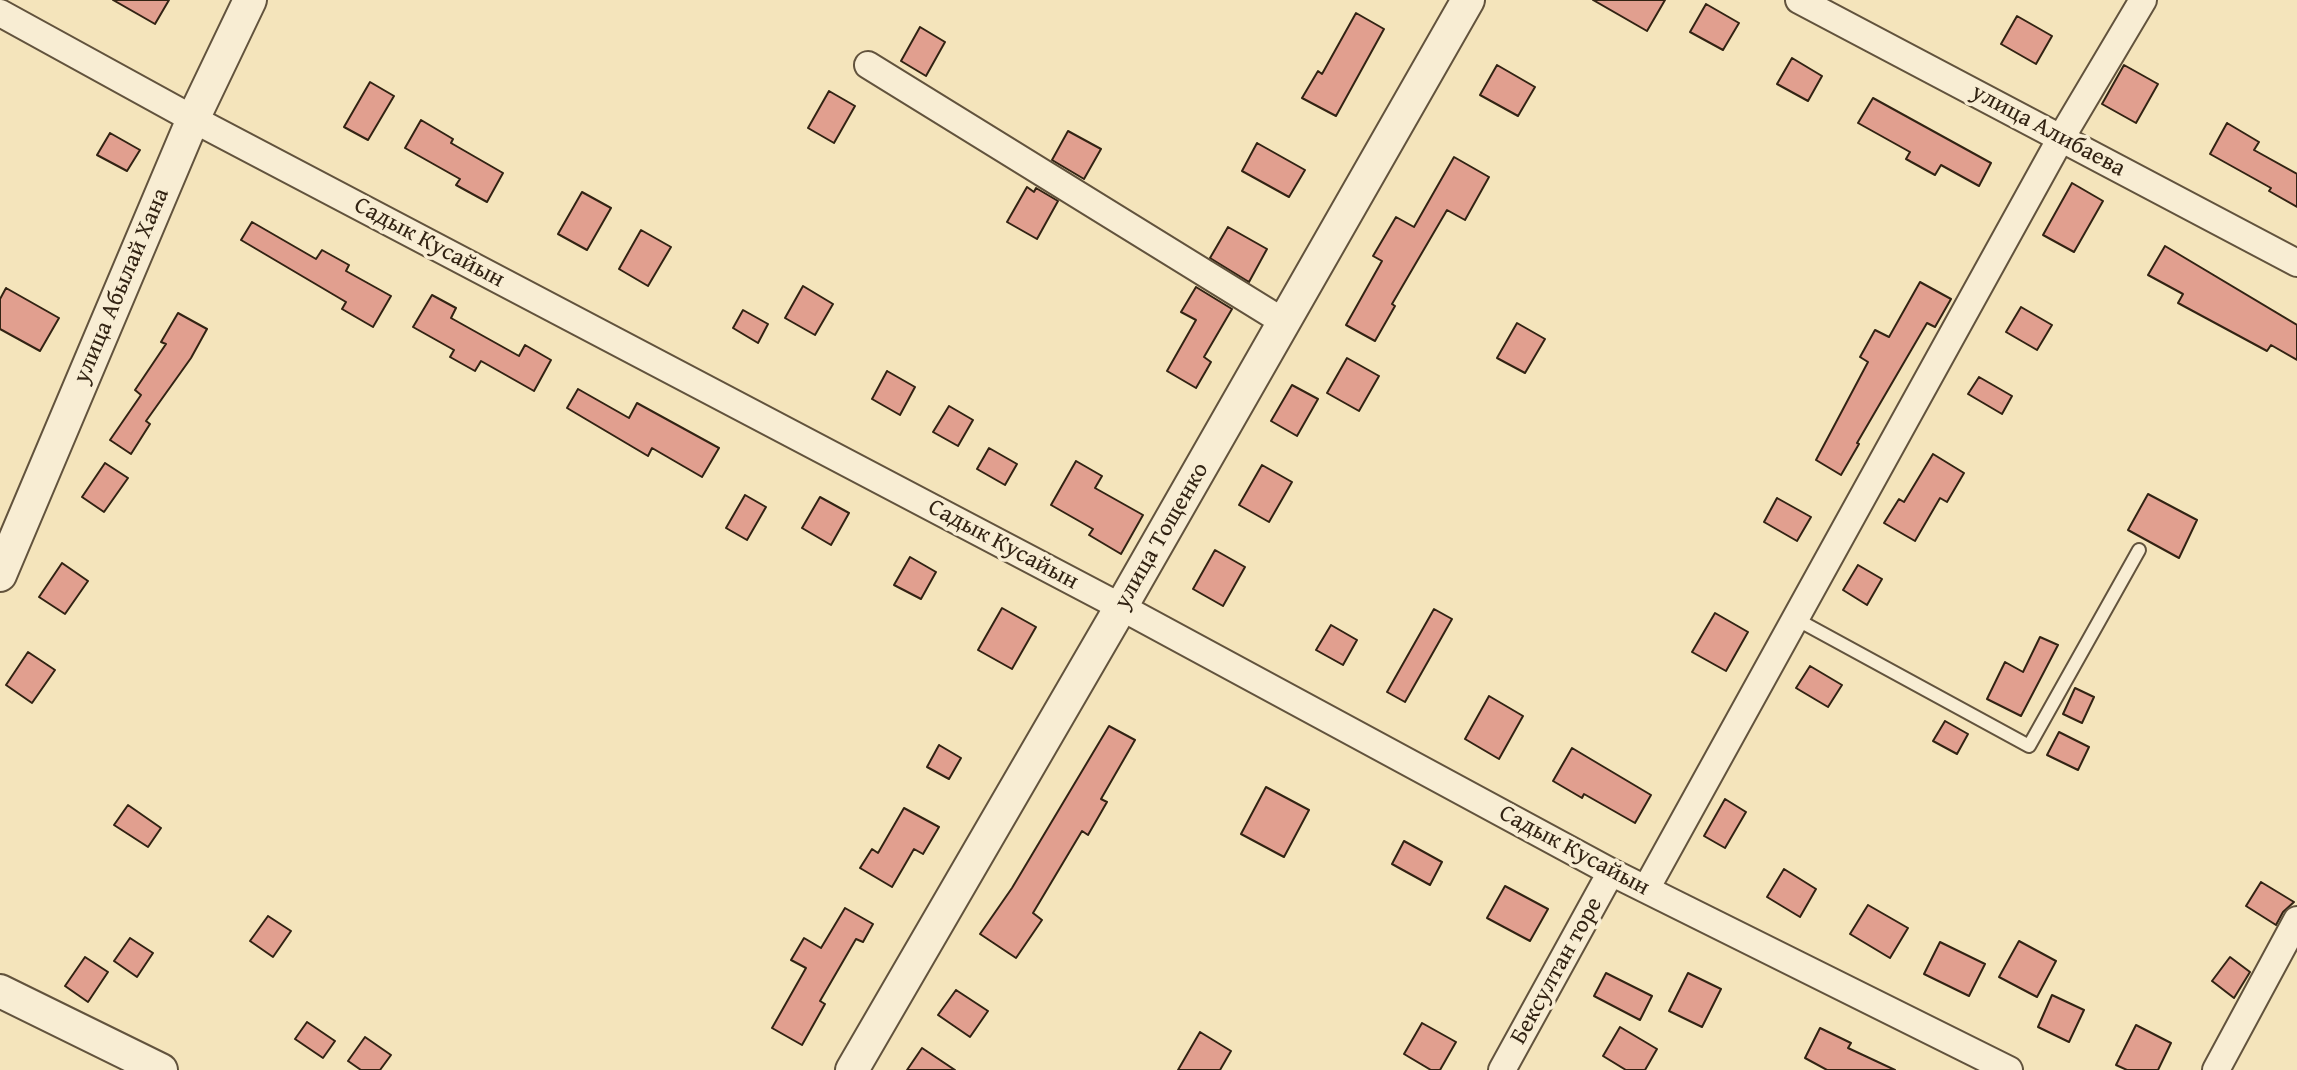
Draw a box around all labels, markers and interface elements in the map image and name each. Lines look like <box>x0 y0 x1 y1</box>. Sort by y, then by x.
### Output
street label: улица Алибаева <box>1966 78 2130 184</box>
street label: улица Абылай Хана <box>68 184 176 388</box>
street label: Садык Кусайын <box>349 191 509 295</box>
street label: улица Тощенко <box>1108 458 1216 614</box>
street label: Садык Кусайын <box>923 493 1083 597</box>
street label: Садык Кусайын <box>1494 799 1654 903</box>
street label: Бексултан торе <box>1505 892 1609 1050</box>

